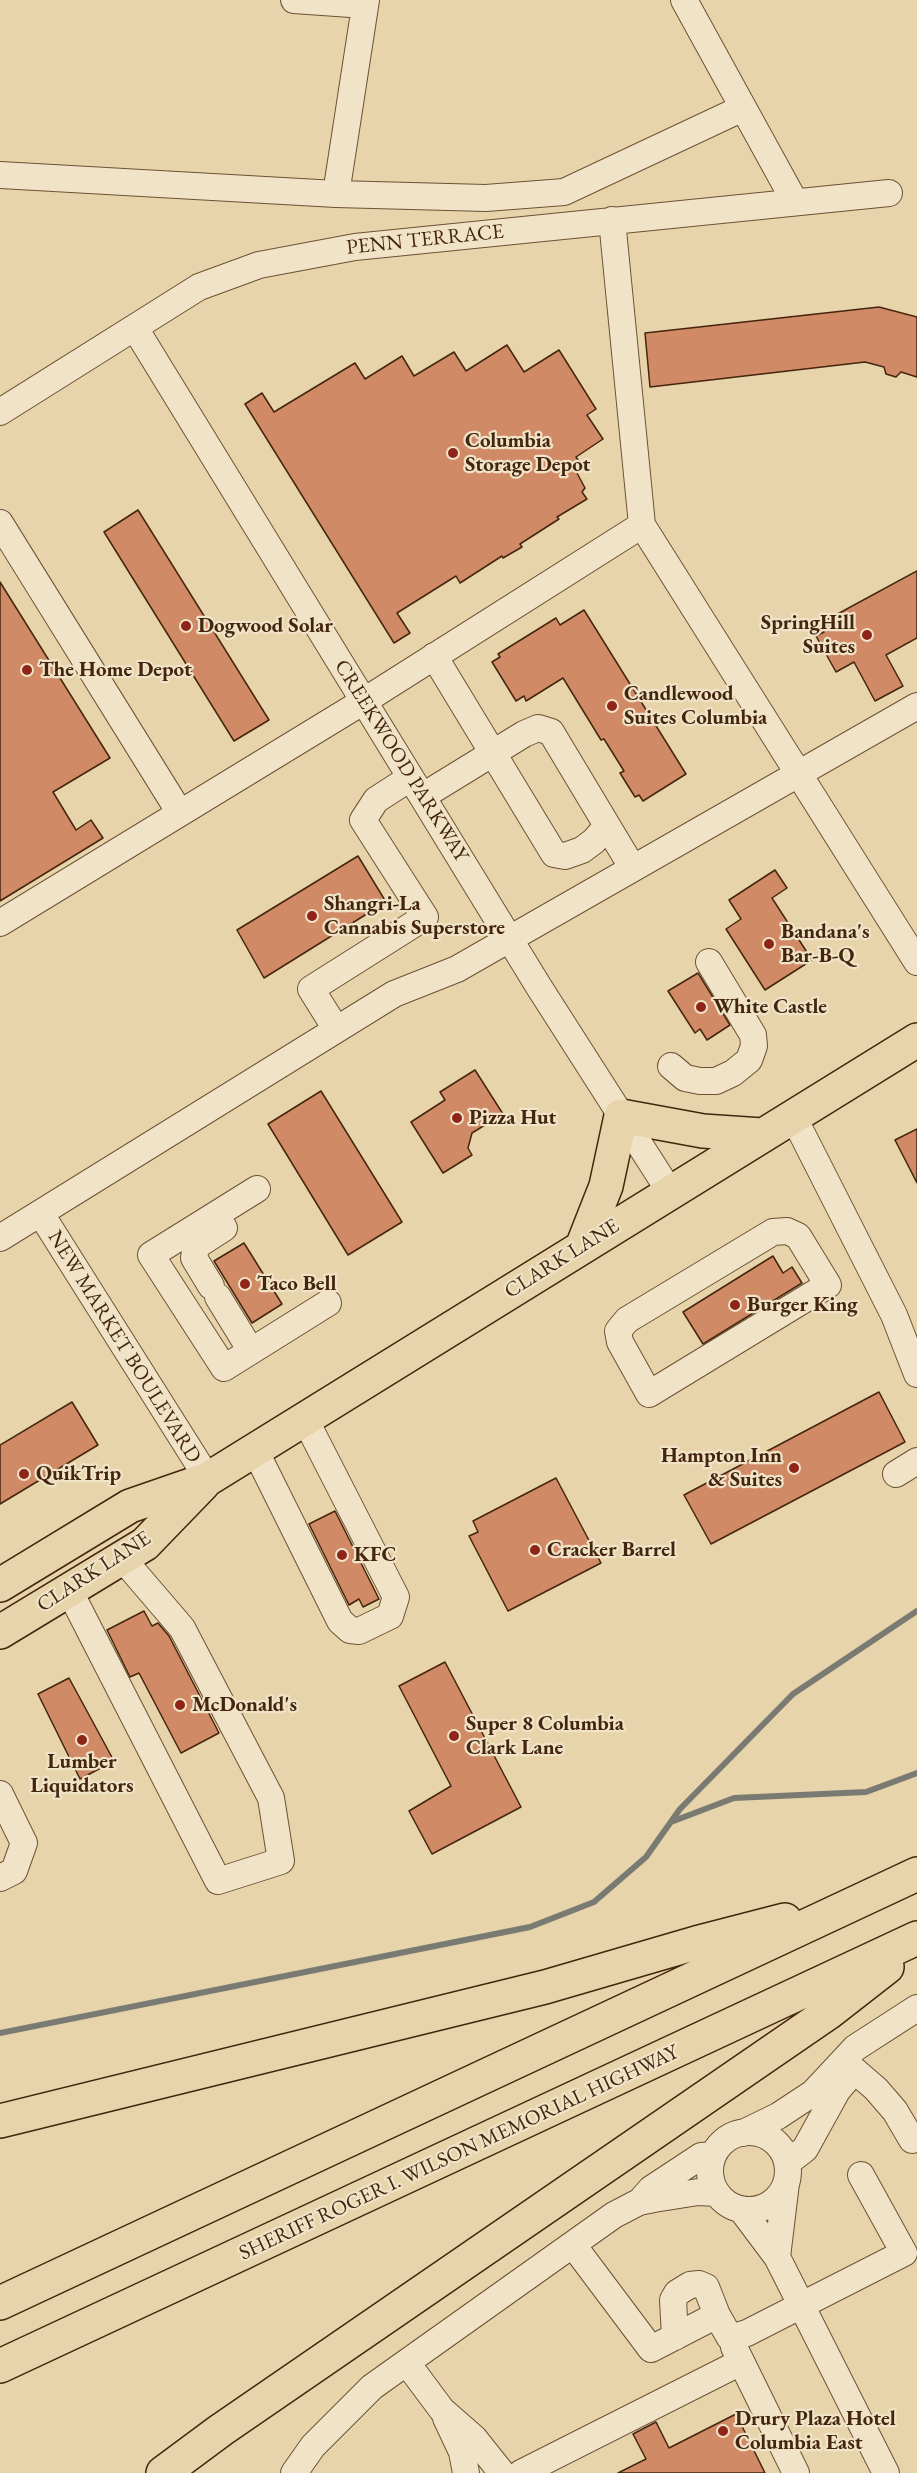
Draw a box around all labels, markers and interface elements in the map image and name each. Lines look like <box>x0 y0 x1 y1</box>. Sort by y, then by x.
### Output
street label: PENN TERRACE <box>345 219 505 261</box>
place label: Columbia Storage Depot <box>465 428 590 478</box>
marker: Columbia Storage Depot <box>446 446 460 460</box>
place label: SpringHill Suites <box>761 610 855 660</box>
place label: Dogwood Solar <box>198 613 333 639</box>
marker: Dogwood Solar <box>179 619 193 633</box>
marker: SpringHill Suites <box>860 628 874 642</box>
street label: CREEKWOOD PARKWAY <box>328 655 474 867</box>
place label: The Home Depot <box>39 657 192 683</box>
marker: The Home Depot <box>20 663 34 677</box>
place label: Candlewood Suites Columbia <box>624 681 767 731</box>
marker: Candlewood Suites Columbia <box>605 699 619 713</box>
place label: Shangri-La Cannabis Superstore <box>324 891 505 941</box>
marker: Shangri-La Cannabis Superstore <box>305 909 319 923</box>
place label: Bandana's Bar-B-Q <box>781 919 870 969</box>
marker: Bandana's Bar-B-Q <box>762 937 776 951</box>
place label: White Castle <box>713 994 827 1020</box>
marker: White Castle <box>694 1000 708 1014</box>
place label: Pizza Hut <box>469 1105 556 1131</box>
marker: Pizza Hut <box>450 1111 464 1125</box>
street label: CLARK LANE <box>500 1214 624 1304</box>
street label: NEW MARKET BOULEVARD <box>42 1226 206 1468</box>
place label: Taco Bell <box>257 1271 337 1297</box>
marker: Taco Bell <box>238 1277 252 1291</box>
place label: Burger King <box>747 1292 858 1318</box>
marker: Burger King <box>728 1298 742 1312</box>
place label: Hampton Inn & Suites <box>661 1443 782 1493</box>
place label: QuikTrip <box>36 1461 121 1487</box>
marker: Hampton Inn & Suites <box>787 1461 801 1475</box>
marker: QuikTrip <box>17 1467 31 1481</box>
street label: CLARK LANE <box>32 1526 156 1618</box>
place label: Cracker Barrel <box>547 1537 676 1563</box>
place label: KFC <box>354 1542 396 1568</box>
marker: Cracker Barrel <box>528 1543 542 1557</box>
marker: KFC <box>335 1548 349 1562</box>
place label: McDonald's <box>192 1692 297 1718</box>
marker: McDonald's <box>173 1698 187 1712</box>
place label: Super 8 Columbia Clark Lane <box>466 1711 624 1761</box>
marker: Super 8 Columbia Clark Lane <box>447 1729 461 1743</box>
marker: Lumber Liquidators <box>75 1733 89 1747</box>
place label: Lumber Liquidators <box>30 1749 134 1799</box>
street label: SHERIFF ROGER I. WILSON MEMORIAL HIGHWAY <box>235 2040 683 2266</box>
place label: Drury Plaza Hotel Columbia East <box>735 2406 896 2456</box>
marker: Drury Plaza Hotel Columbia East <box>716 2424 730 2438</box>

